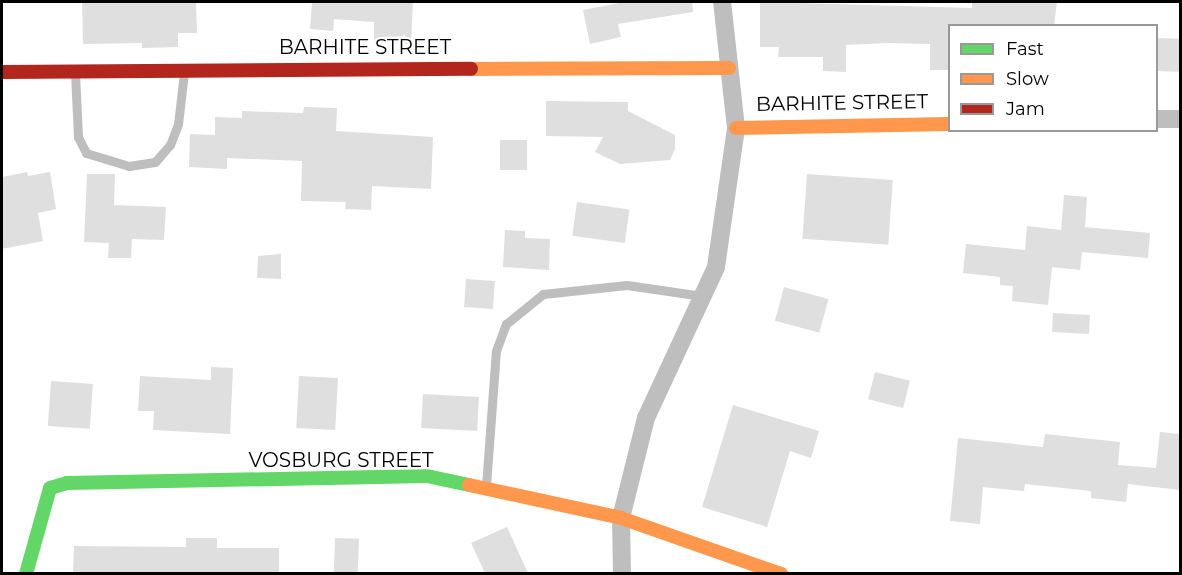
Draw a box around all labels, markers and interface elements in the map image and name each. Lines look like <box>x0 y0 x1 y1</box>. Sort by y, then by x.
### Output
legend <box>948 24 1158 132</box>
street label: BARHITE STREET <box>279 35 451 59</box>
text: Fast <box>1006 38 1044 60</box>
text: Slow <box>1006 68 1049 90</box>
street label: BARHITE STREET <box>756 89 928 117</box>
text: Jam <box>1006 98 1045 120</box>
street label: VOSBURG STREET <box>249 448 433 472</box>

